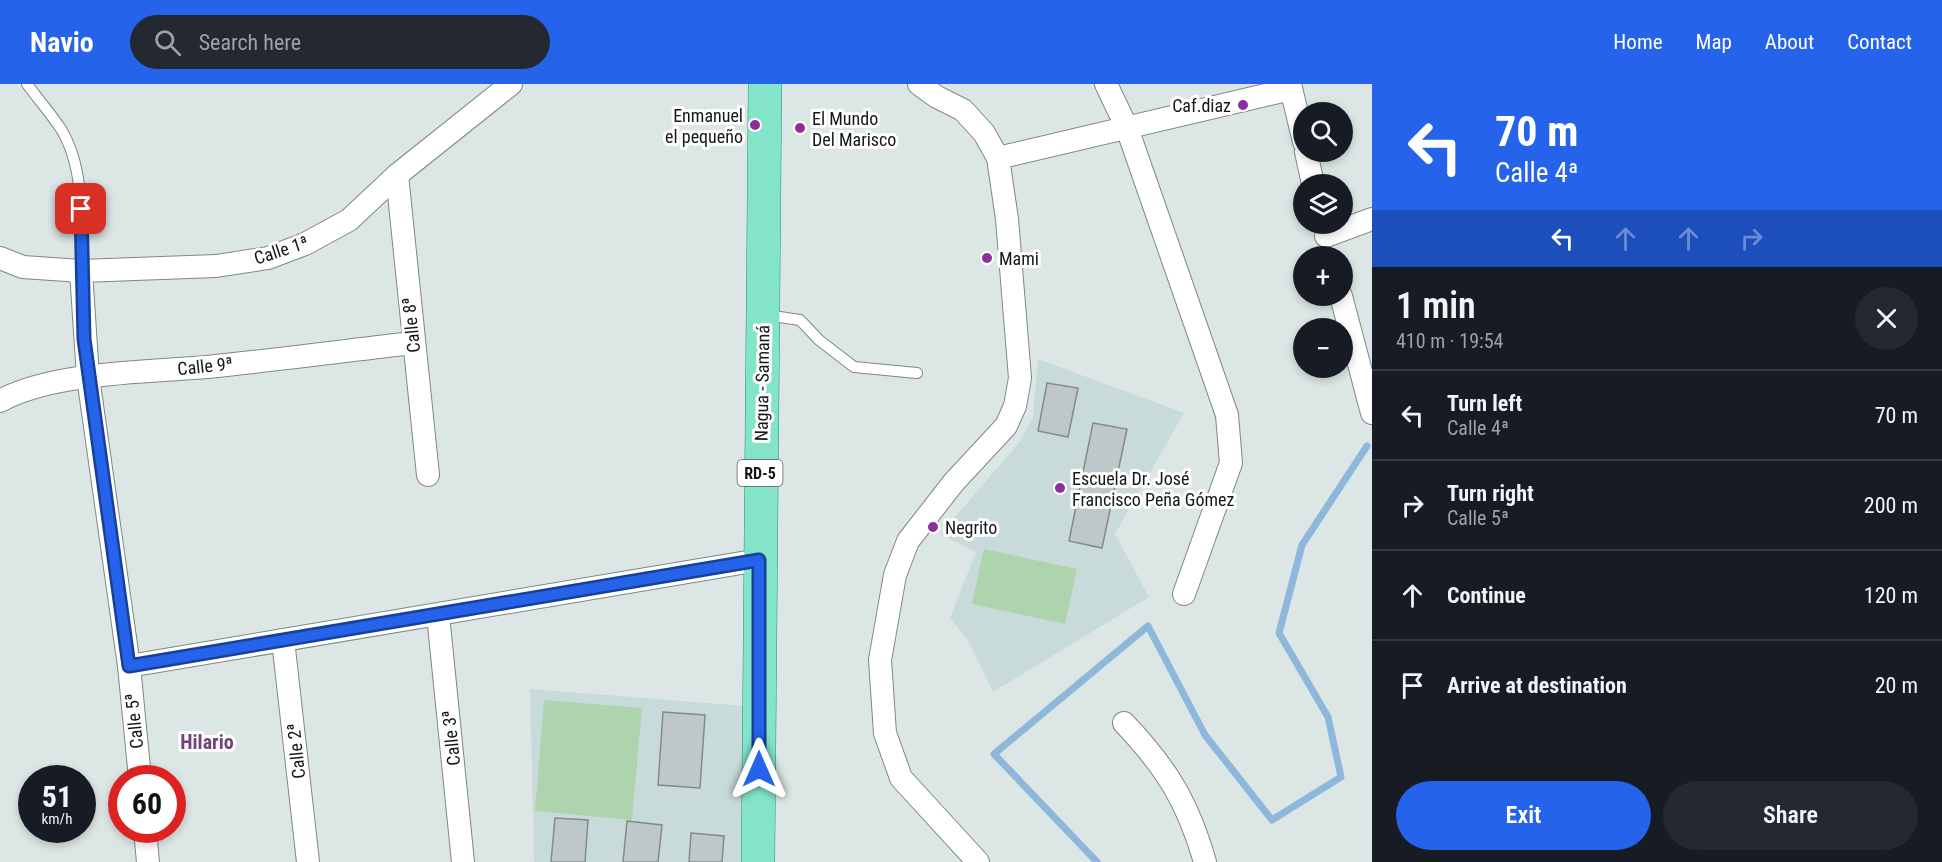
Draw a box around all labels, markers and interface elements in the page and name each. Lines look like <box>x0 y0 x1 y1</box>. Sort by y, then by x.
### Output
search box <box>130 15 550 69</box>
text: Navio <box>30 26 94 59</box>
icon: search <box>151 26 184 59</box>
text: Search here <box>199 30 301 55</box>
text: Home <box>1613 30 1663 54</box>
text: Map <box>1696 30 1732 54</box>
text: About <box>1765 30 1814 54</box>
text: Contact <box>1847 30 1912 54</box>
place label: Caf.diaz <box>1172 95 1231 116</box>
marker: Caf.diaz <box>1236 98 1250 112</box>
map controls <box>1293 102 1353 378</box>
button: search <box>1293 102 1353 162</box>
place label: Enmanuel el pequeño <box>665 105 743 147</box>
text: 70 m <box>1495 107 1578 156</box>
place label: El Mundo Del Marisco <box>812 108 896 150</box>
icon: left <box>1396 108 1474 186</box>
marker: Enmanuel el pequeño <box>748 118 762 132</box>
marker: El Mundo Del Marisco <box>793 121 807 135</box>
text: Calle 4ª <box>1495 157 1579 189</box>
button: layers <box>1293 174 1353 234</box>
pin <box>55 183 106 234</box>
icon: arrive <box>64 192 97 225</box>
icon: left <box>1546 222 1579 255</box>
icon: ahead <box>1609 222 1642 255</box>
icon: ahead <box>1672 222 1705 255</box>
icon: right <box>1735 222 1768 255</box>
street label: Calle 1ª <box>251 231 311 269</box>
button: + <box>1293 246 1353 306</box>
place label: Mami <box>999 248 1039 269</box>
marker: Mami <box>980 251 994 265</box>
text: 1 min <box>1396 285 1476 327</box>
button: close <box>1855 287 1918 350</box>
street label: Calle 8ª <box>398 296 424 354</box>
button: − <box>1293 318 1353 378</box>
street label: Nagua - Samaná <box>750 325 774 441</box>
text: 410 m · 19:54 <box>1396 329 1503 353</box>
street label: Calle 9ª <box>176 353 234 379</box>
text: Turn left <box>1447 391 1522 416</box>
icon: left <box>1396 399 1429 432</box>
text: 70 m <box>1875 403 1918 428</box>
text: Calle 4ª <box>1447 416 1509 440</box>
road number: RD-5 <box>738 460 783 486</box>
place label: Escuela Dr. José Francisco Peña Gómez <box>1072 468 1234 510</box>
marker: Escuela Dr. José Francisco Peña Gómez <box>1053 481 1067 495</box>
text: Turn right <box>1447 481 1534 506</box>
icon: right <box>1396 489 1429 522</box>
text: 200 m <box>1864 493 1918 518</box>
text: Calle 5ª <box>1447 506 1509 530</box>
place label: Negrito <box>945 517 997 538</box>
marker: Negrito <box>926 520 940 534</box>
icon: ahead <box>1396 579 1429 612</box>
text: Continue <box>1447 583 1526 608</box>
text: 120 m <box>1864 583 1918 608</box>
icon: arrive <box>1396 669 1429 702</box>
text: Arrive at destination <box>1447 673 1627 698</box>
text: 20 m <box>1875 673 1918 698</box>
street label: Calle 5ª <box>121 692 147 750</box>
street label: Calle 3ª <box>438 709 464 767</box>
street label: Calle 2ª <box>283 722 309 780</box>
district label: Hilario <box>180 730 234 754</box>
position arrow <box>727 737 791 801</box>
speed limit sign: 60 <box>108 765 186 843</box>
text: 51 <box>42 779 72 814</box>
button: Exit <box>1396 781 1651 850</box>
button: Share <box>1663 781 1918 850</box>
text: km/h <box>42 810 72 828</box>

